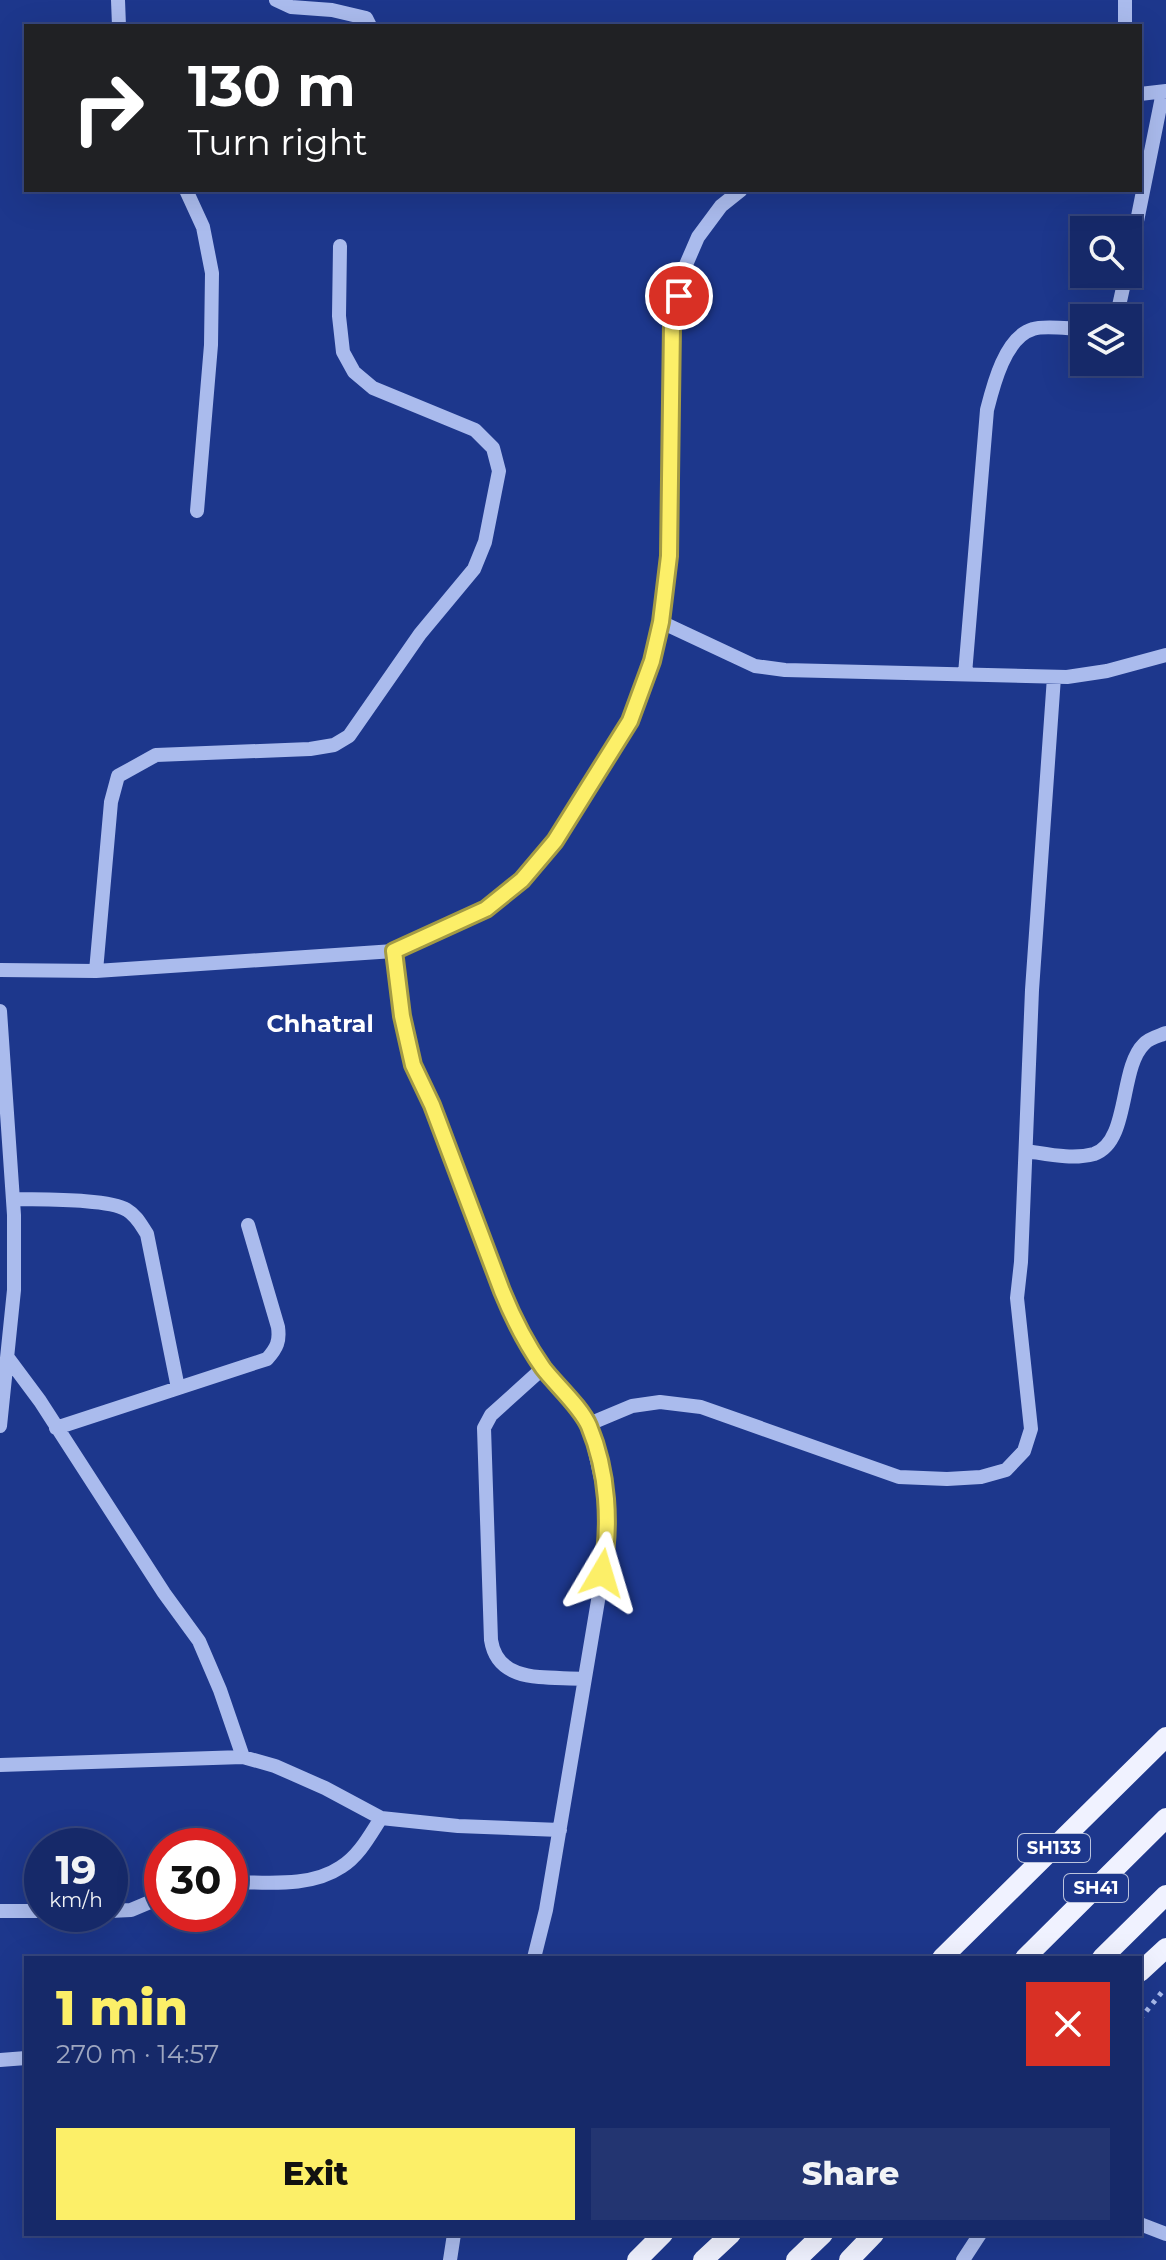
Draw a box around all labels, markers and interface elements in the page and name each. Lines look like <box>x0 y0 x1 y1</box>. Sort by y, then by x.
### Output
text: 130 m <box>188 52 356 120</box>
icon: right <box>56 56 160 160</box>
text: Turn right <box>188 120 368 164</box>
map controls <box>1070 216 1142 376</box>
button: search <box>1070 216 1142 288</box>
pin <box>645 262 713 330</box>
icon: arrive <box>657 274 701 318</box>
button: layers <box>1070 304 1142 376</box>
district label: Chhatral <box>266 1009 374 1038</box>
position arrow <box>560 1531 644 1615</box>
speed limit sign: 30 <box>144 1828 248 1932</box>
road number: SH133 <box>1018 1834 1090 1862</box>
text: 19 <box>55 1845 97 1894</box>
road number: SH41 <box>1064 1874 1128 1902</box>
text: km/h <box>49 1888 103 1912</box>
text: 1 min <box>56 1979 188 2037</box>
button: close <box>1026 1982 1110 2066</box>
text: 270 m · 14:57 <box>56 2038 219 2070</box>
button: Exit <box>56 2128 575 2220</box>
button: Share <box>591 2128 1110 2220</box>

